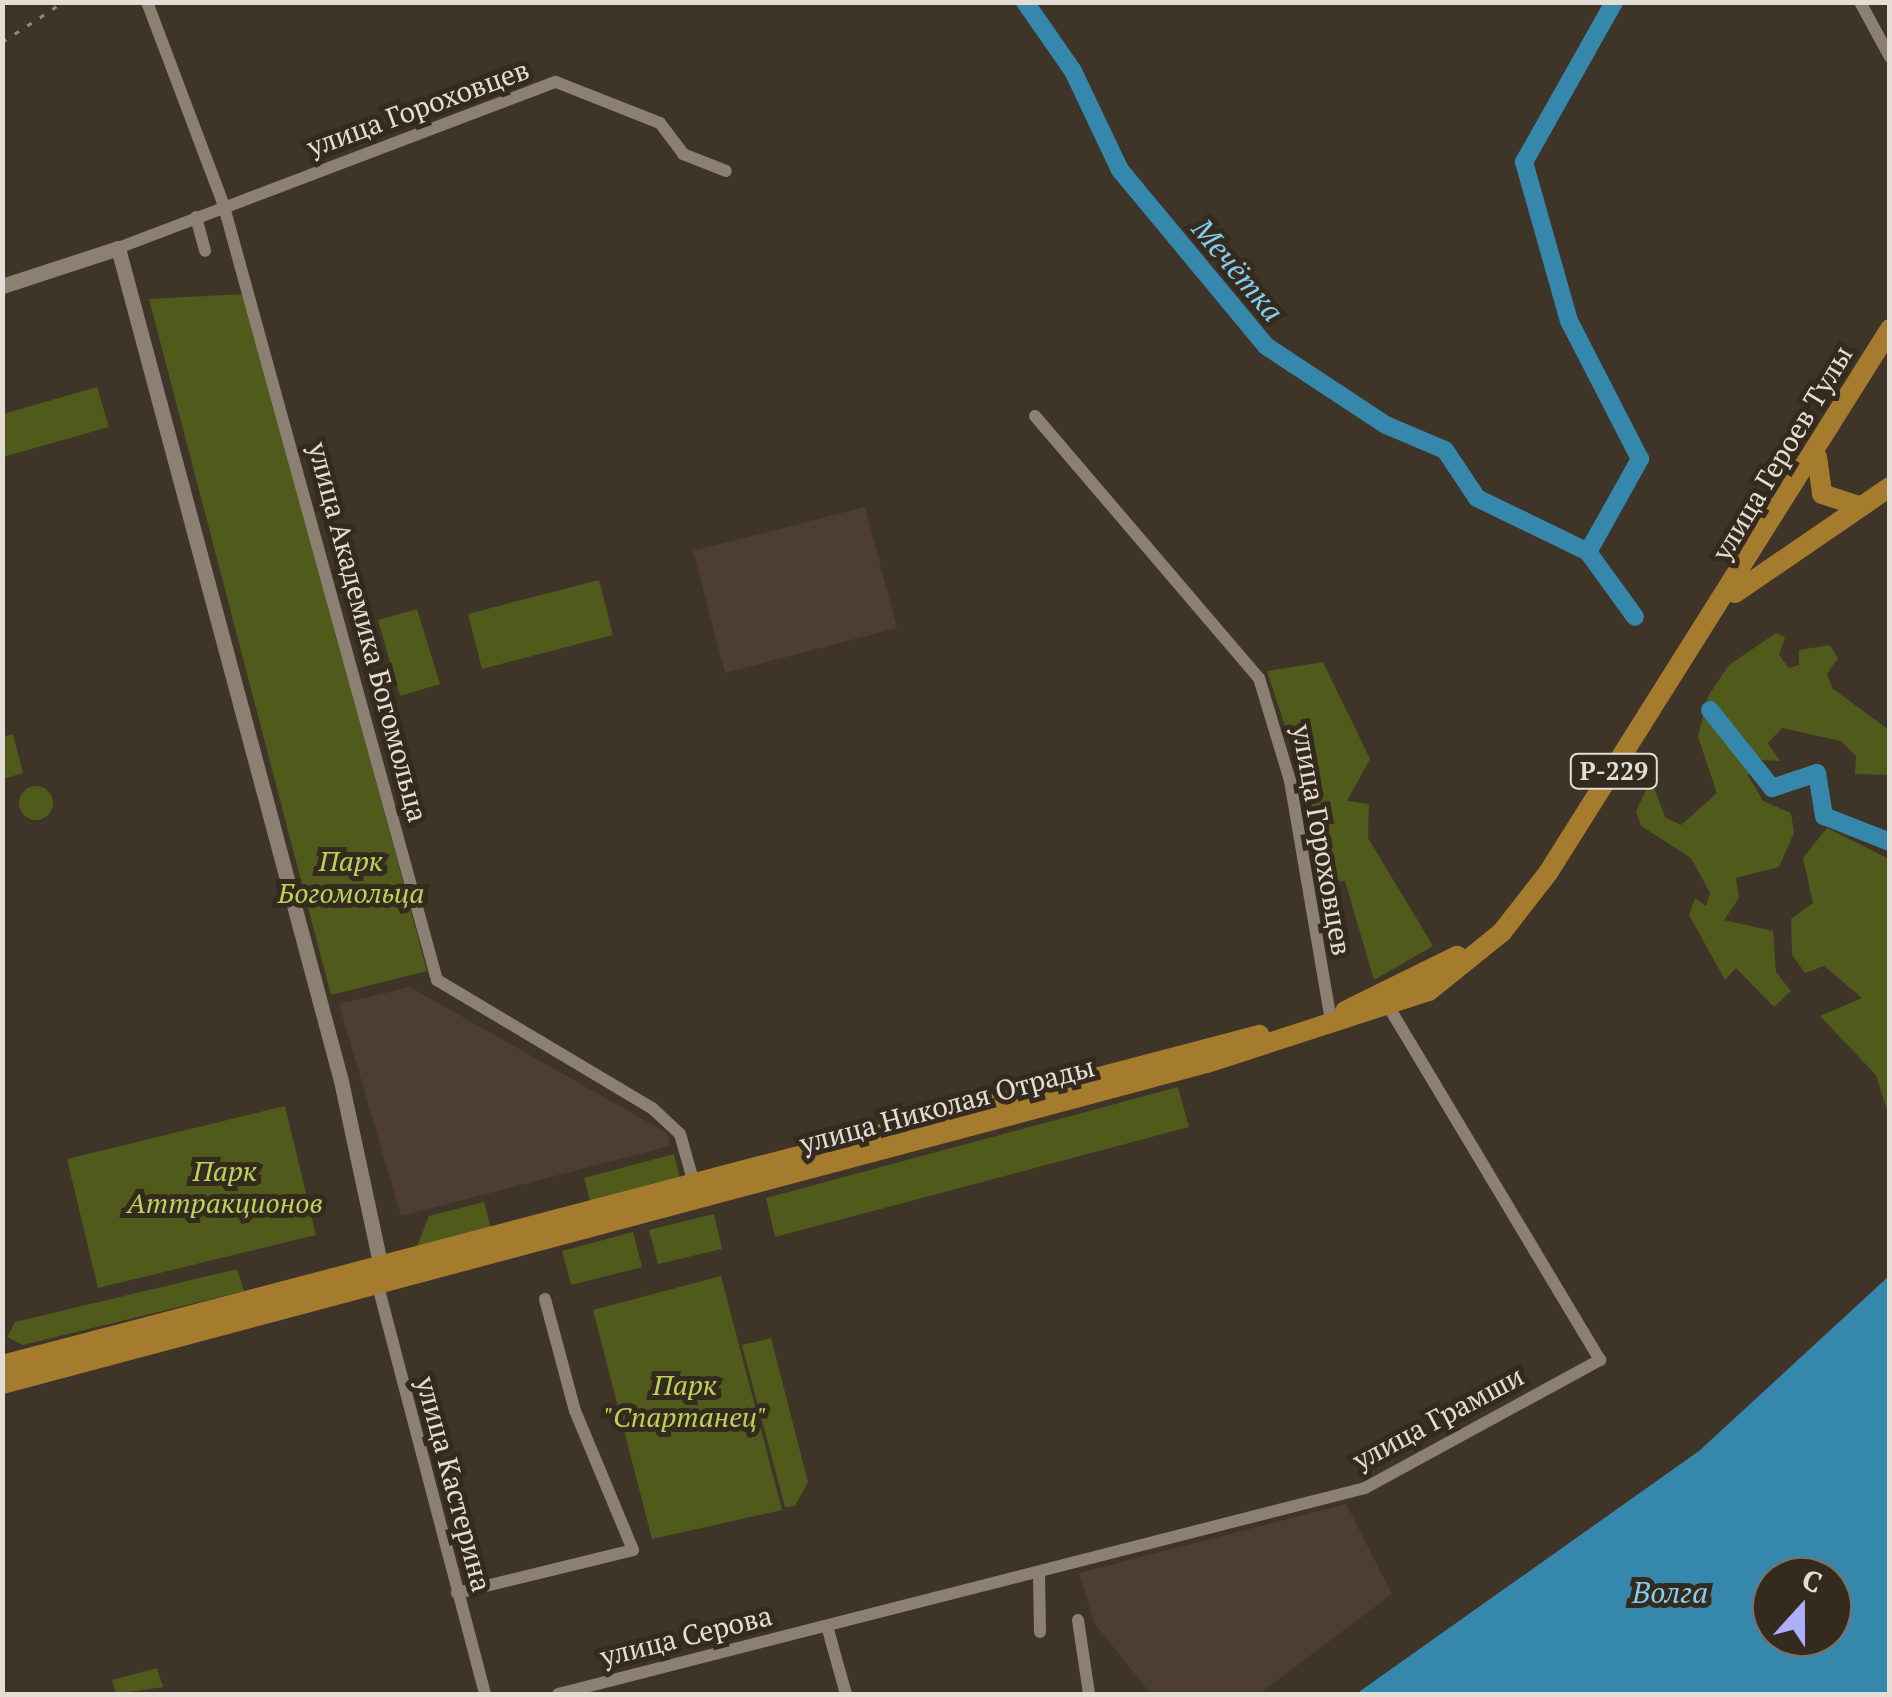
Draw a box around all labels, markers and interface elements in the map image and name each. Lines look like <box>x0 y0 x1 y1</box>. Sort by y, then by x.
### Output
street label: улица Гороховцев <box>302 52 534 164</box>
water label: Мечётка <box>1185 211 1291 329</box>
street label: улица Героев Тулы <box>1705 339 1859 567</box>
street label: улица Академика Богомольца <box>301 438 435 826</box>
street label: улица Гороховцев <box>1285 722 1359 958</box>
road number: Р-229 <box>1569 751 1659 791</box>
park label: Парк Богомольца <box>278 844 424 910</box>
street label: улица Николая Отрады <box>796 1049 1098 1161</box>
park label: Парк Аттракционов <box>127 1154 323 1220</box>
street label: улица Грамши <box>1347 1359 1529 1477</box>
park label: Парк "Спартанец" <box>603 1368 767 1434</box>
street label: улица Кастерина <box>409 1373 499 1595</box>
north arrow <box>1752 1557 1852 1657</box>
text: С <box>1797 1560 1827 1601</box>
water label: Волга <box>1632 1574 1708 1610</box>
street label: улица Серова <box>597 1598 775 1674</box>

